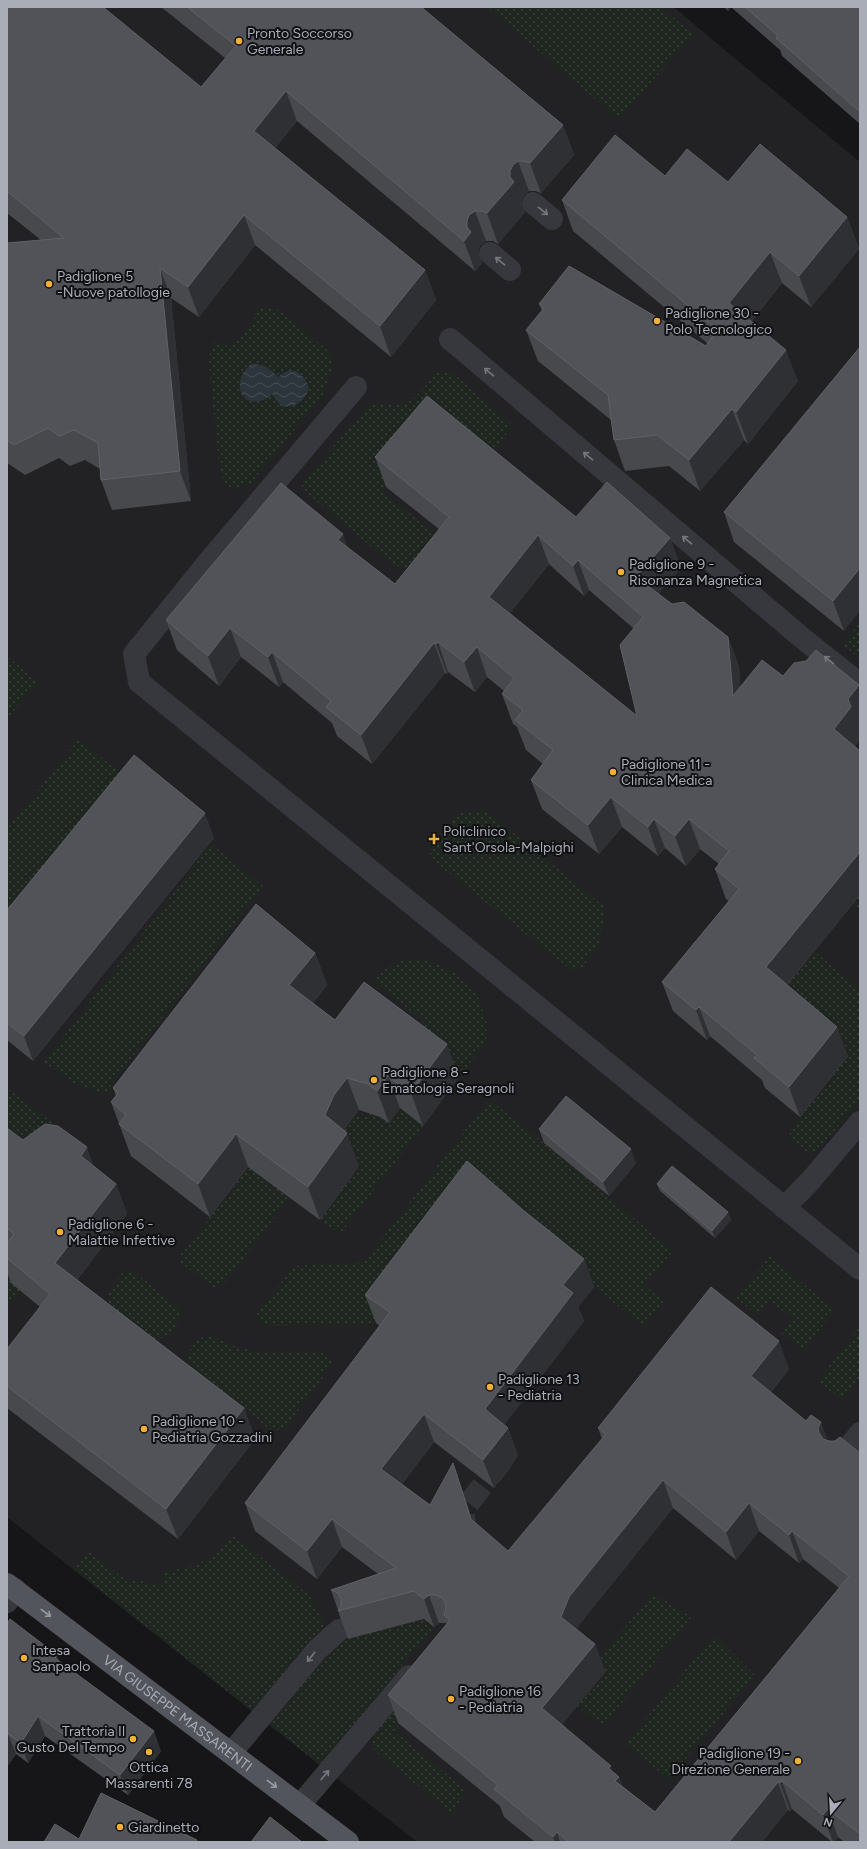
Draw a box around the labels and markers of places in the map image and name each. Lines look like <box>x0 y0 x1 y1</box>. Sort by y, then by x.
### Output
place label: Pronto Soccorso Generale <box>247 25 352 58</box>
marker: Pronto Soccorso Generale <box>234 36 244 46</box>
place label: Padiglione 5 -Nuove patollogie <box>57 268 170 301</box>
marker: Padiglione 5 -Nuove patollogie <box>44 279 54 289</box>
place label: Padiglione 30 - Polo Tecnologico <box>665 305 772 338</box>
marker: Padiglione 30 - Polo Tecnologico <box>652 316 662 326</box>
place label: Padiglione 9 - Risonanza Magnetica <box>629 556 762 589</box>
marker: Padiglione 9 - Risonanza Magnetica <box>616 567 626 577</box>
place label: Padiglione 11 - Clinica Medica <box>621 756 712 789</box>
marker: Padiglione 11 - Clinica Medica <box>608 767 618 777</box>
place label: Policlinico Sant'Orsola-Malpighi <box>443 823 574 856</box>
marker: Policlinico Sant'Orsola-Malpighi <box>428 833 440 845</box>
place label: Padiglione 8 - Ematologia Seragnoli <box>382 1064 515 1097</box>
marker: Padiglione 8 - Ematologia Seragnoli <box>369 1075 379 1085</box>
place label: Padiglione 6 - Malattie Infettive <box>68 1216 175 1249</box>
marker: Padiglione 6 - Malattie Infettive <box>55 1227 65 1237</box>
place label: Padiglione 13 - Pediatria <box>498 1371 580 1404</box>
marker: Padiglione 13 - Pediatria <box>485 1382 495 1392</box>
place label: Padiglione 10 - Pediatria Gozzadini <box>152 1413 272 1446</box>
marker: Padiglione 10 - Pediatria Gozzadini <box>139 1424 149 1434</box>
place label: Intesa Sanpaolo <box>32 1642 90 1675</box>
marker: Intesa Sanpaolo <box>19 1653 29 1663</box>
place label: Padiglione 16 - Pediatria <box>459 1683 541 1716</box>
marker: Padiglione 16 - Pediatria <box>446 1694 456 1704</box>
place label: Trattoria Il Gusto Del Tempo <box>17 1723 125 1756</box>
marker: Trattoria Il Gusto Del Tempo <box>128 1734 138 1744</box>
place label: Padiglione 19 - Direzione Generale <box>671 1745 790 1778</box>
marker: Ottica Massarenti 78 <box>144 1747 154 1757</box>
marker: Padiglione 19 - Direzione Generale <box>793 1756 803 1766</box>
place label: Ottica Massarenti 78 <box>105 1759 193 1792</box>
place label: Giardinetto <box>128 1819 199 1836</box>
marker: Giardinetto <box>115 1822 125 1832</box>

